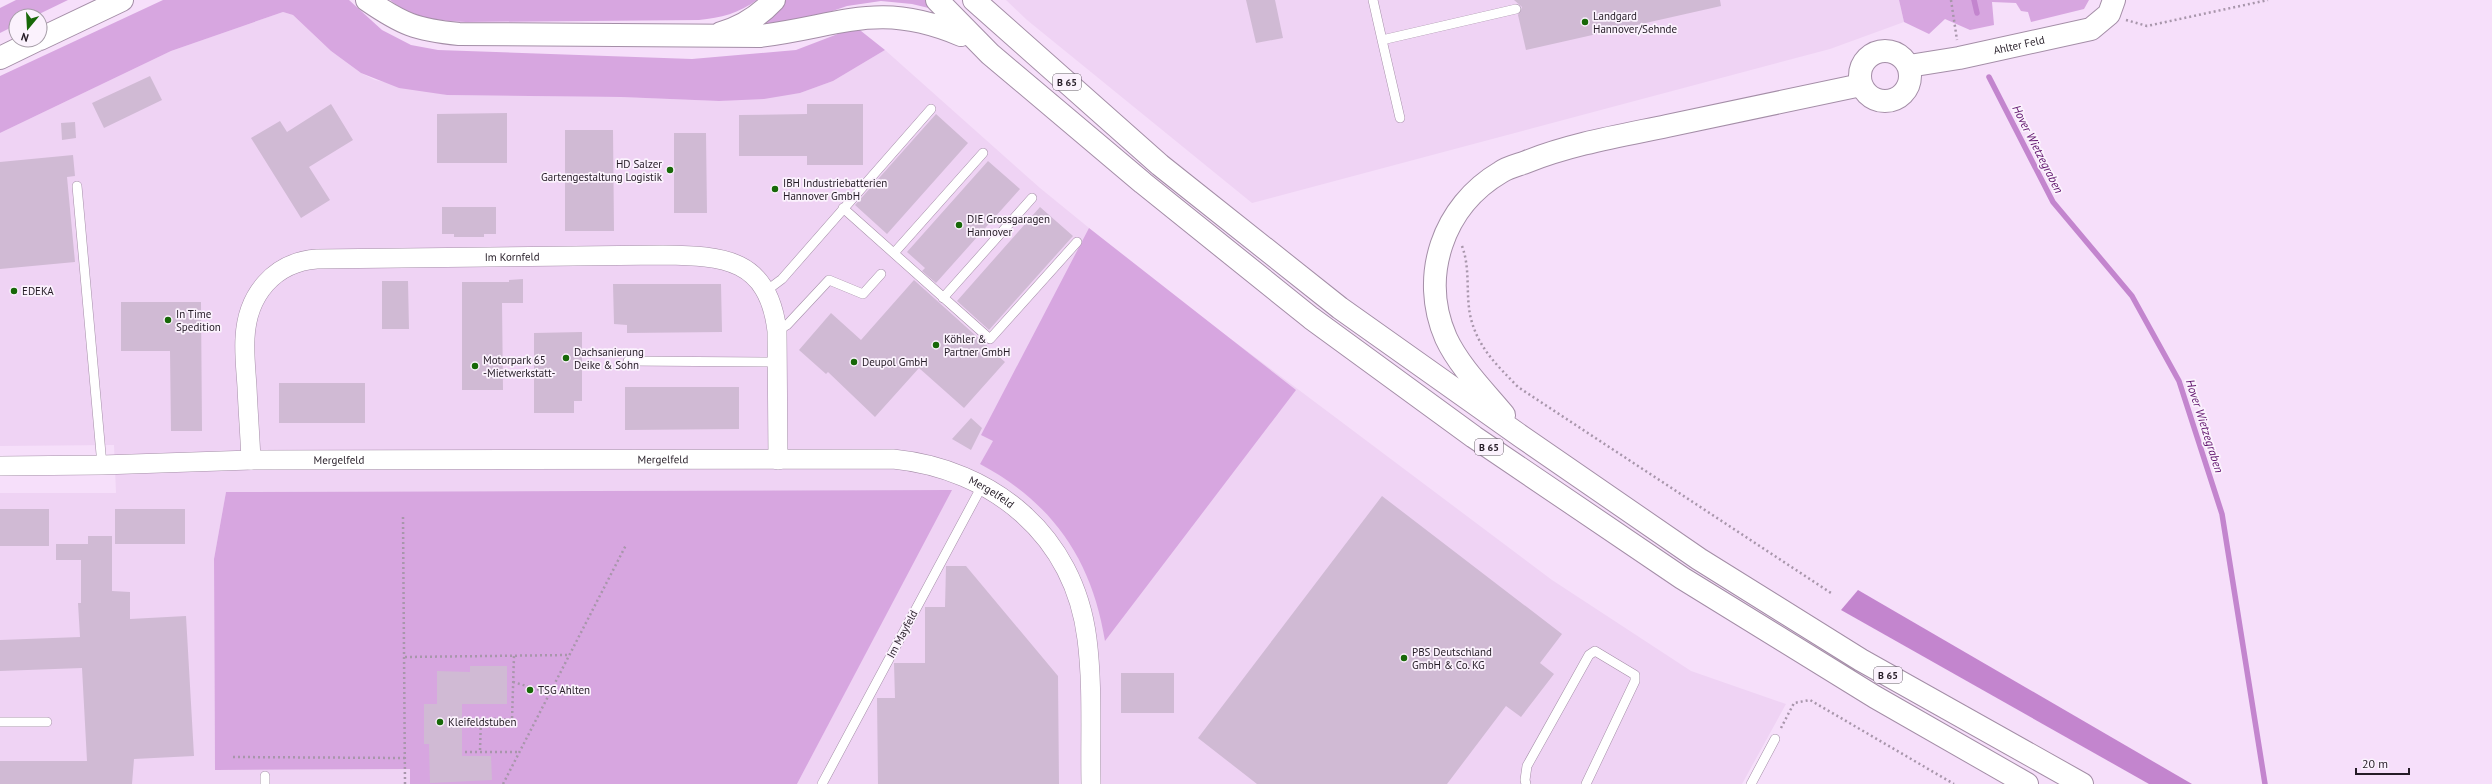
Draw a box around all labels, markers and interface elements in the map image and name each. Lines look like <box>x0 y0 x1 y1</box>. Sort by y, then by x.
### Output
north arrow <box>8 8 48 48</box>
place label: Landgard Hannover/Sehnde <box>1593 9 1677 36</box>
marker: Landgard Hannover/Sehnde <box>1580 17 1590 27</box>
text: N <box>19 30 31 45</box>
street label: Ahlter Feld <box>1992 32 2046 57</box>
road number: B 65 <box>1053 74 1081 90</box>
water label: Hover Wietzegraben <box>2009 102 2067 196</box>
place label: HD Salzer Gartengestaltung Logistik <box>541 157 663 184</box>
marker: HD Salzer Gartengestaltung Logistik <box>665 165 675 175</box>
place label: IBH Industriebatterien Hannover GmbH <box>783 176 887 203</box>
marker: IBH Industriebatterien Hannover GmbH <box>770 184 780 194</box>
place label: DIE Grossgaragen Hannover <box>967 212 1050 239</box>
marker: DIE Grossgaragen Hannover <box>954 220 964 230</box>
street label: Im Kornfeld <box>485 249 540 264</box>
place label: EDEKA <box>22 284 54 298</box>
marker: EDEKA <box>9 286 19 296</box>
place label: In Time Spedition <box>176 307 221 334</box>
marker: In Time Spedition <box>163 315 173 325</box>
place label: Köhler & Partner GmbH <box>944 332 1010 359</box>
marker: Köhler & Partner GmbH <box>931 340 941 350</box>
place label: Dachsanierung Deike & Sohn <box>574 345 644 372</box>
place label: Motorpark 65 -Mietwerkstatt- <box>483 353 555 380</box>
marker: Dachsanierung Deike & Sohn <box>561 353 571 363</box>
place label: Deupol GmbH <box>862 355 928 369</box>
marker: Deupol GmbH <box>849 357 859 367</box>
marker: Motorpark 65 -Mietwerkstatt- <box>470 361 480 371</box>
water label: Hover Wietzegraben <box>2183 377 2227 475</box>
road number: B 65 <box>1475 439 1503 455</box>
street label: Mergelfeld <box>637 452 688 466</box>
street label: Mergelfeld <box>313 453 364 467</box>
street label: Mergelfeld <box>966 473 1017 511</box>
street label: Im Mayfeld <box>884 607 921 660</box>
place label: PBS Deutschland GmbH & Co. KG <box>1412 645 1492 672</box>
marker: PBS Deutschland GmbH & Co. KG <box>1399 653 1409 663</box>
road number: B 65 <box>1874 667 1902 683</box>
place label: TSG Ahlten <box>538 683 590 697</box>
marker: TSG Ahlten <box>525 685 535 695</box>
place label: Kleifeldstuben <box>448 715 516 729</box>
marker: Kleifeldstuben <box>435 717 445 727</box>
scale bar <box>2356 750 2409 776</box>
text: 20 m <box>2362 756 2388 771</box>

